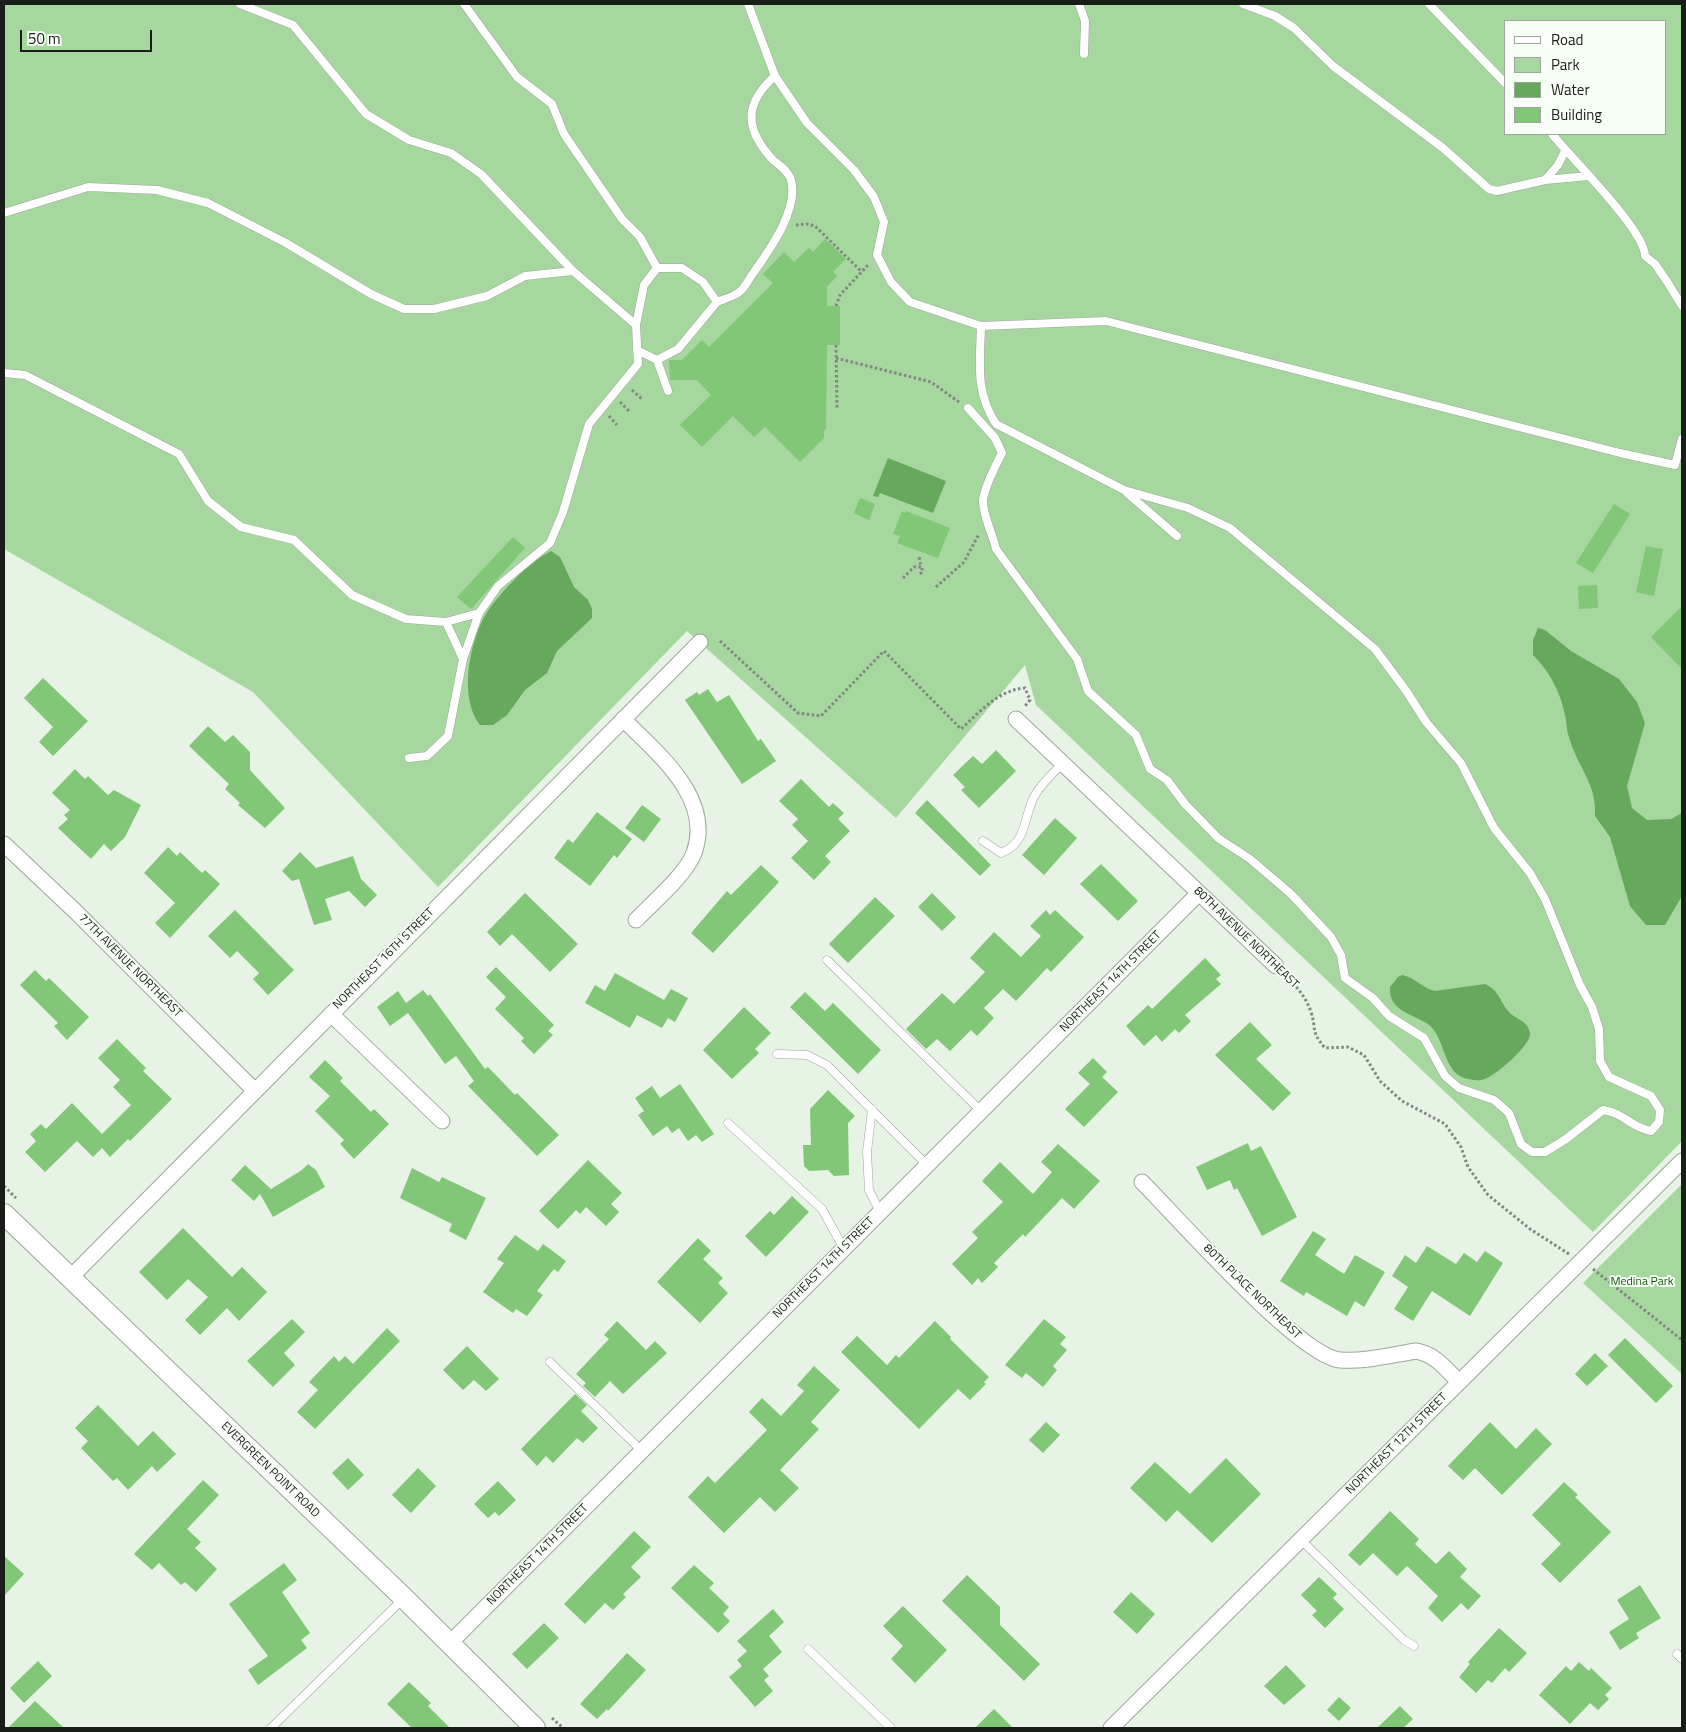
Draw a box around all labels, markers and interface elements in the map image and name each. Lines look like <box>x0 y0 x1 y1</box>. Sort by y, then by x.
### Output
scale bar <box>22 20 155 52</box>
legend <box>1504 20 1666 135</box>
text: 50 m <box>28 27 61 50</box>
text: Road <box>1551 28 1583 51</box>
text: Park <box>1551 53 1580 76</box>
text: Water <box>1551 78 1590 101</box>
text: Building <box>1551 103 1602 126</box>
street label: 80TH AVENUE NORTHEAST <box>1191 884 1301 992</box>
street label: NORTHEAST 16TH STREET <box>330 905 438 1013</box>
street label: 77TH AVENUE NORTHEAST <box>75 911 185 1021</box>
street label: NORTHEAST 14TH STREET <box>1057 928 1165 1036</box>
street label: NORTHEAST 14TH STREET <box>770 1214 878 1322</box>
street label: 80TH PLACE NORTHEAST <box>1200 1242 1304 1342</box>
park label: Medina Park <box>1610 1275 1674 1289</box>
street label: NORTHEAST 12TH STREET <box>1343 1390 1451 1498</box>
street label: EVERGREEN POINT ROAD <box>218 1419 322 1521</box>
street label: NORTHEAST 14TH STREET <box>484 1501 592 1609</box>

